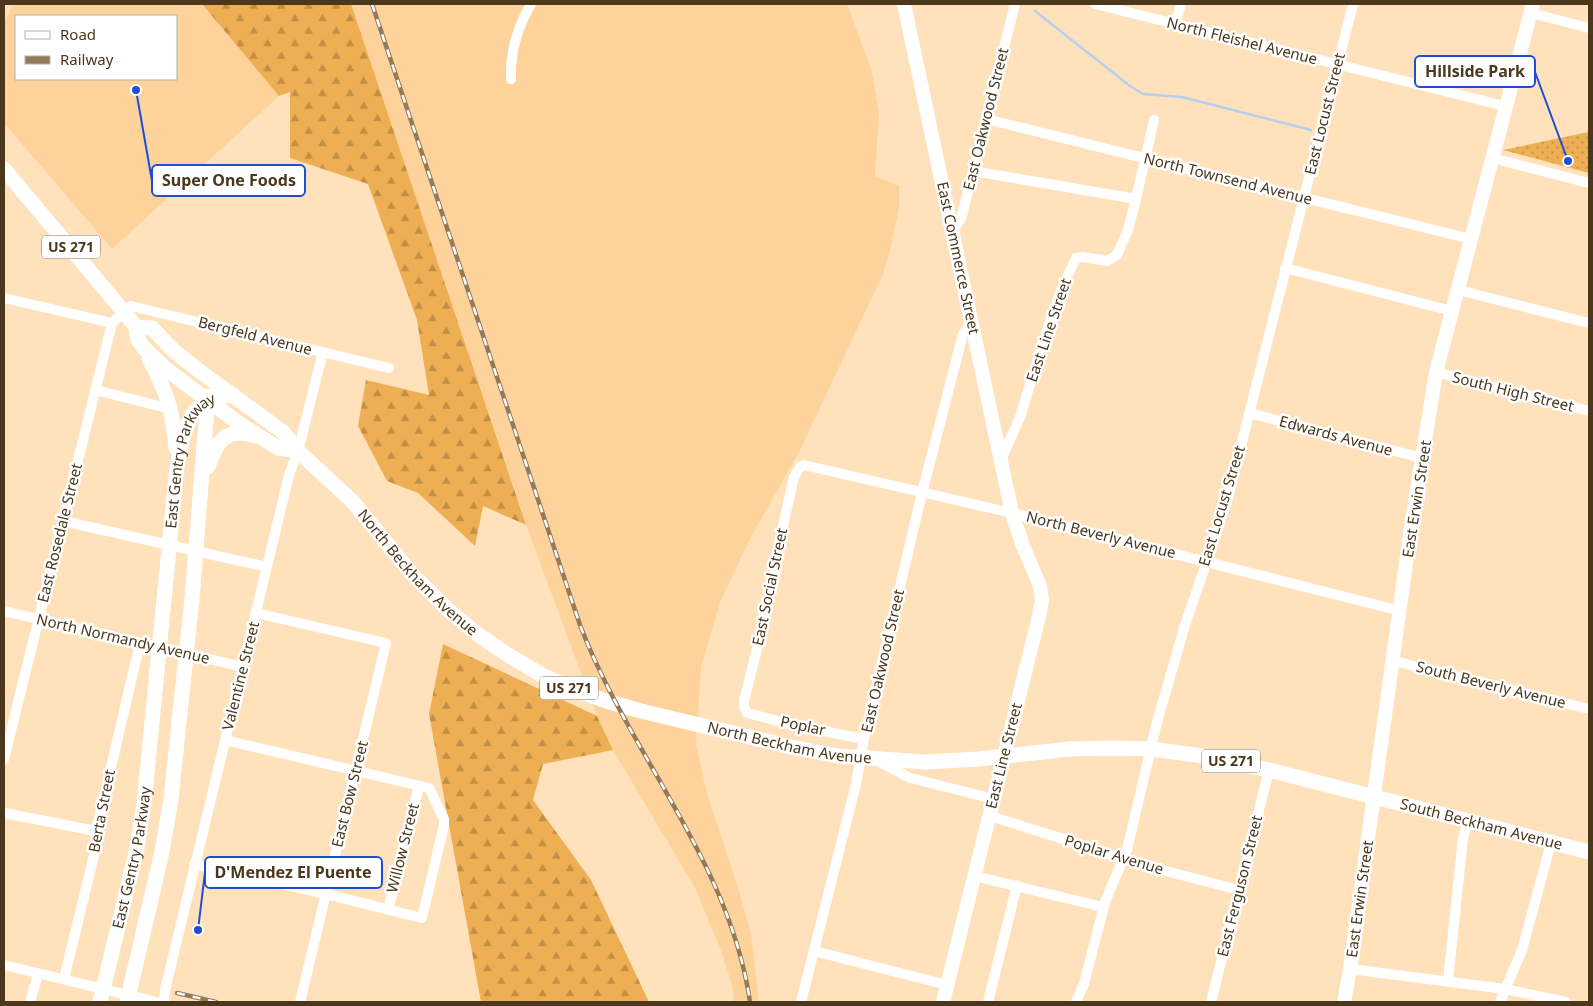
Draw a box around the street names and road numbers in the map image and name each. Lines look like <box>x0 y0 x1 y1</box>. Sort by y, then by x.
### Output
street label: North Fleishel Avenue <box>1165 12 1320 68</box>
street label: East Oakwood Street <box>958 45 1013 192</box>
street label: East Locust Street <box>1299 50 1349 177</box>
street label: North Townsend Avenue <box>1142 147 1315 209</box>
street label: East Commerce Street <box>933 180 985 337</box>
road number: US 271 <box>42 236 100 258</box>
street label: East Line Street <box>1021 275 1075 384</box>
street label: Bergfeld Avenue <box>196 311 314 359</box>
street label: South High Street <box>1450 366 1577 416</box>
street label: East Gentry Parkway <box>160 388 218 529</box>
street label: Edwards Avenue <box>1277 410 1395 460</box>
street label: East Erwin Street <box>1397 438 1435 559</box>
street label: East Locust Street <box>1193 442 1249 568</box>
street label: East Rosedale Street <box>32 460 86 605</box>
street label: North Beckham Avenue <box>354 505 483 640</box>
street label: North Beverly Avenue <box>1024 506 1178 562</box>
street label: East Social Street <box>747 526 791 647</box>
street label: East Oakwood Street <box>856 587 908 734</box>
street label: North Normandy Avenue <box>35 608 212 668</box>
street label: Valentine Street <box>217 619 263 732</box>
street label: South Beverly Avenue <box>1414 656 1568 712</box>
road number: US 271 <box>540 676 598 700</box>
street label: East Line Street <box>980 700 1026 811</box>
street label: Poplar <box>779 710 828 740</box>
street label: North Beckham Avenue <box>706 716 872 767</box>
street label: East Bow Street <box>326 738 372 849</box>
road number: US 271 <box>1202 749 1260 772</box>
street label: Berta Street <box>83 767 119 854</box>
street label: East Gentry Parkway <box>107 785 155 931</box>
street label: South Beckham Avenue <box>1398 793 1565 854</box>
street label: Willow Street <box>381 800 423 895</box>
street label: East Ferguson Street <box>1212 812 1266 959</box>
street label: Poplar Avenue <box>1062 830 1166 879</box>
street label: East Erwin Street <box>1341 838 1377 959</box>

